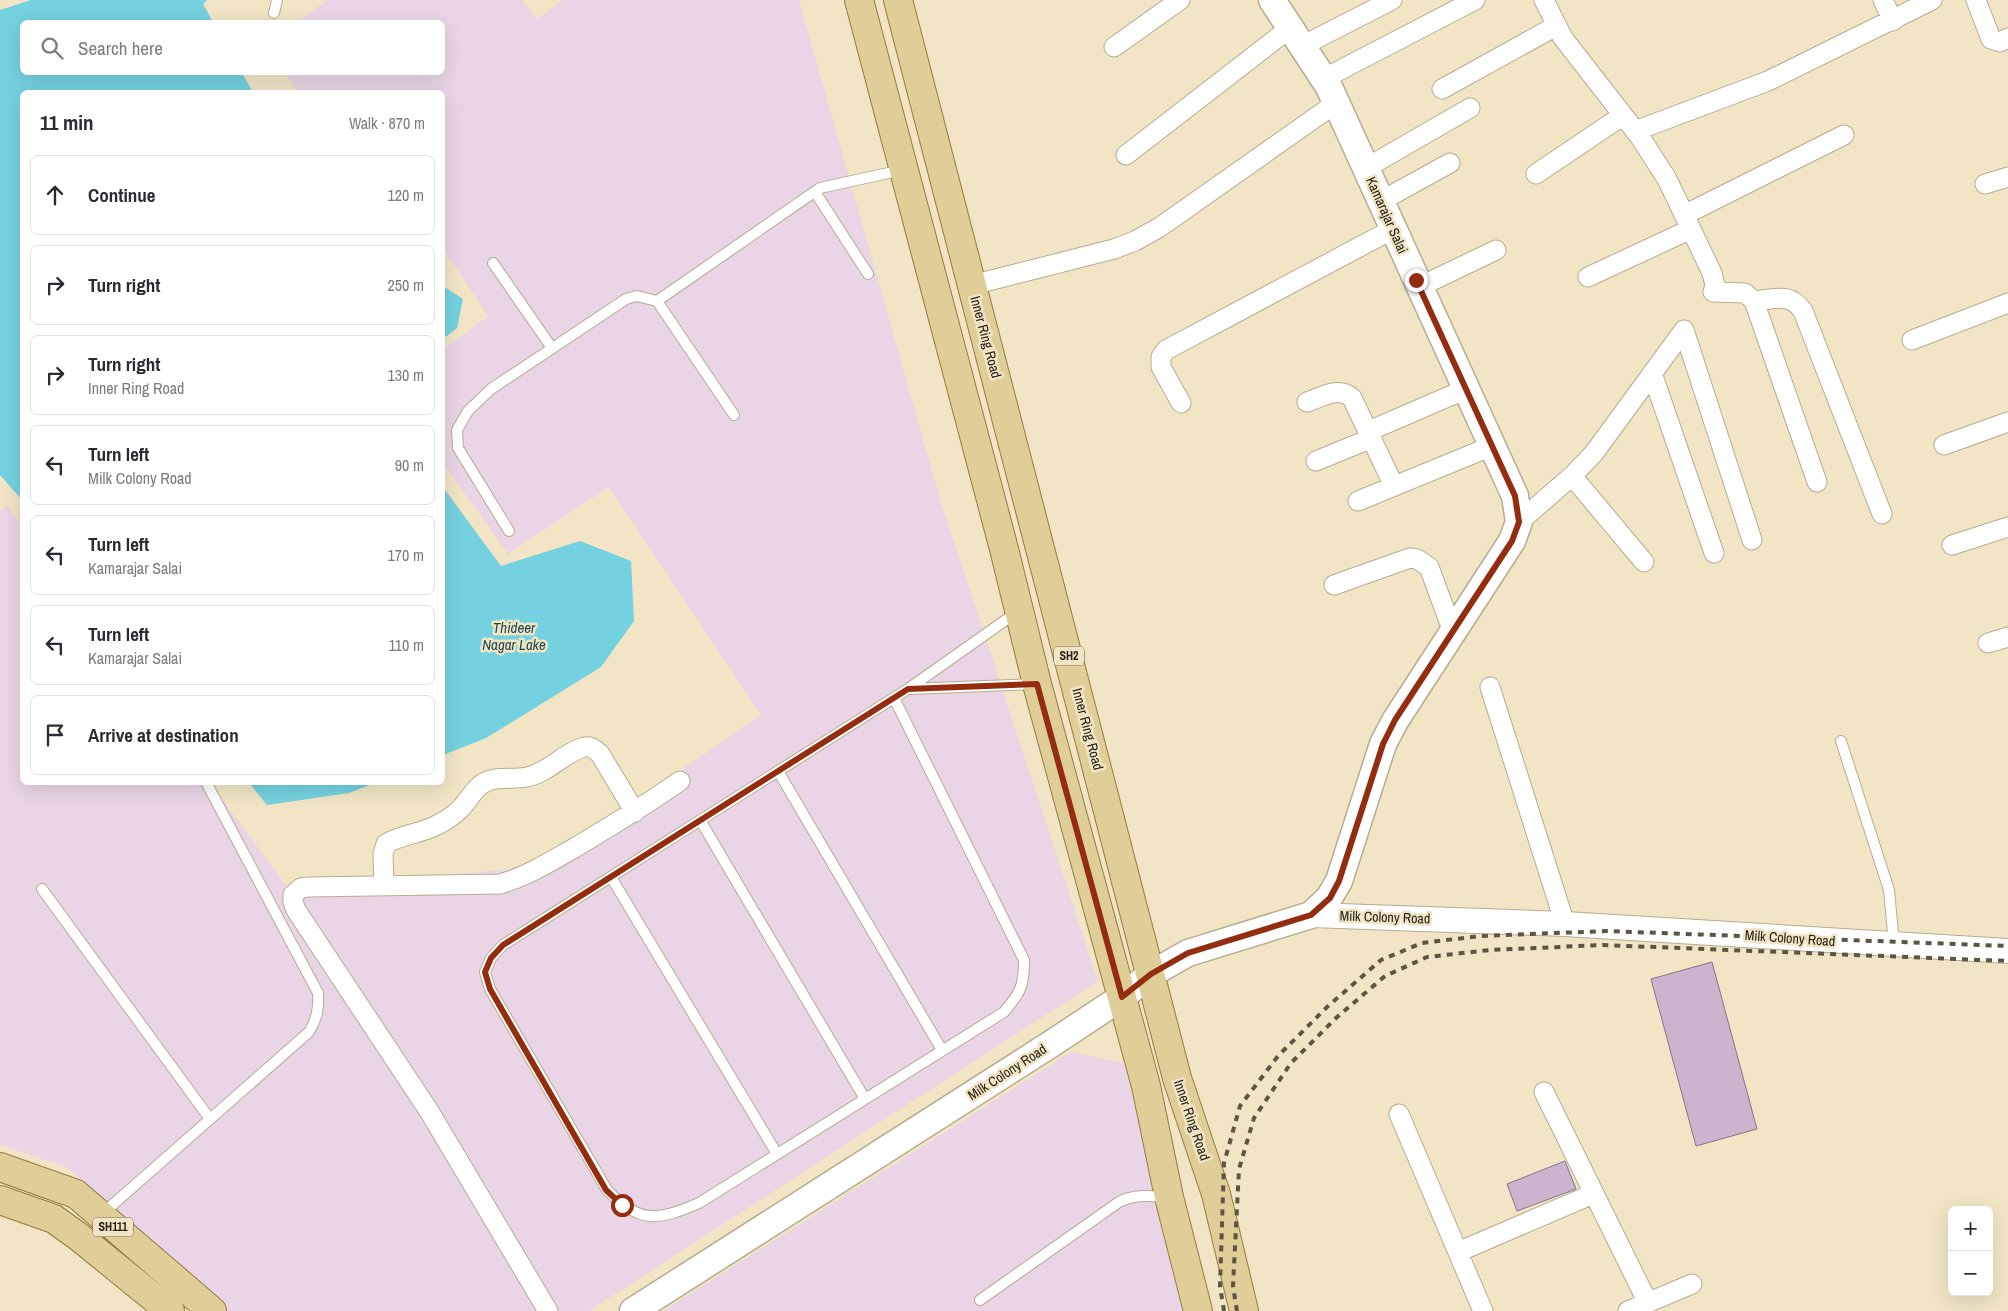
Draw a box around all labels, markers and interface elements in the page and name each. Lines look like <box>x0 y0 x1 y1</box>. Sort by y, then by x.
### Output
search box <box>20 20 445 75</box>
icon: search <box>38 34 66 62</box>
text: Search here <box>78 35 163 61</box>
text: 11 min <box>40 108 94 137</box>
text: Walk · 870 m <box>349 112 425 134</box>
street label: Kamarajar Salai <box>1362 174 1412 256</box>
icon: ahead <box>41 181 69 209</box>
text: Continue <box>88 182 156 208</box>
text: 120 m <box>388 184 424 206</box>
route end <box>1405 269 1428 292</box>
icon: right <box>41 271 69 299</box>
text: Turn right <box>88 272 160 298</box>
text: 250 m <box>388 274 424 296</box>
street label: Inner Ring Road <box>966 294 1006 380</box>
text: Turn right <box>88 351 160 377</box>
icon: right <box>41 361 69 389</box>
text: 130 m <box>388 364 424 386</box>
text: Inner Ring Road <box>88 377 184 399</box>
text: Turn left <box>88 441 149 467</box>
icon: left <box>41 451 69 479</box>
text: 90 m <box>395 454 424 476</box>
text: Milk Colony Road <box>88 467 192 489</box>
text: Turn left <box>88 531 149 557</box>
icon: left <box>41 541 69 569</box>
text: 170 m <box>388 544 424 566</box>
text: Kamarajar Salai <box>88 557 182 579</box>
water label: Thideer Nagar Lake <box>482 617 546 655</box>
text: Turn left <box>88 621 149 647</box>
icon: left <box>41 631 69 659</box>
text: 110 m <box>388 634 424 656</box>
road number: SH2 <box>1054 646 1084 666</box>
text: Kamarajar Salai <box>88 647 182 669</box>
street label: Inner Ring Road <box>1068 686 1108 772</box>
icon: arrive <box>41 721 69 749</box>
text: Arrive at destination <box>88 722 239 748</box>
street label: Milk Colony Road <box>1339 906 1431 928</box>
street label: Milk Colony Road <box>1744 926 1836 950</box>
street label: Milk Colony Road <box>964 1040 1050 1104</box>
street label: Inner Ring Road <box>1170 1077 1214 1163</box>
route start <box>611 1194 634 1217</box>
map controls <box>1948 1206 1993 1296</box>
button: + <box>1948 1206 1993 1251</box>
road number: SH111 <box>93 1218 133 1236</box>
button: − <box>1948 1251 1993 1296</box>

